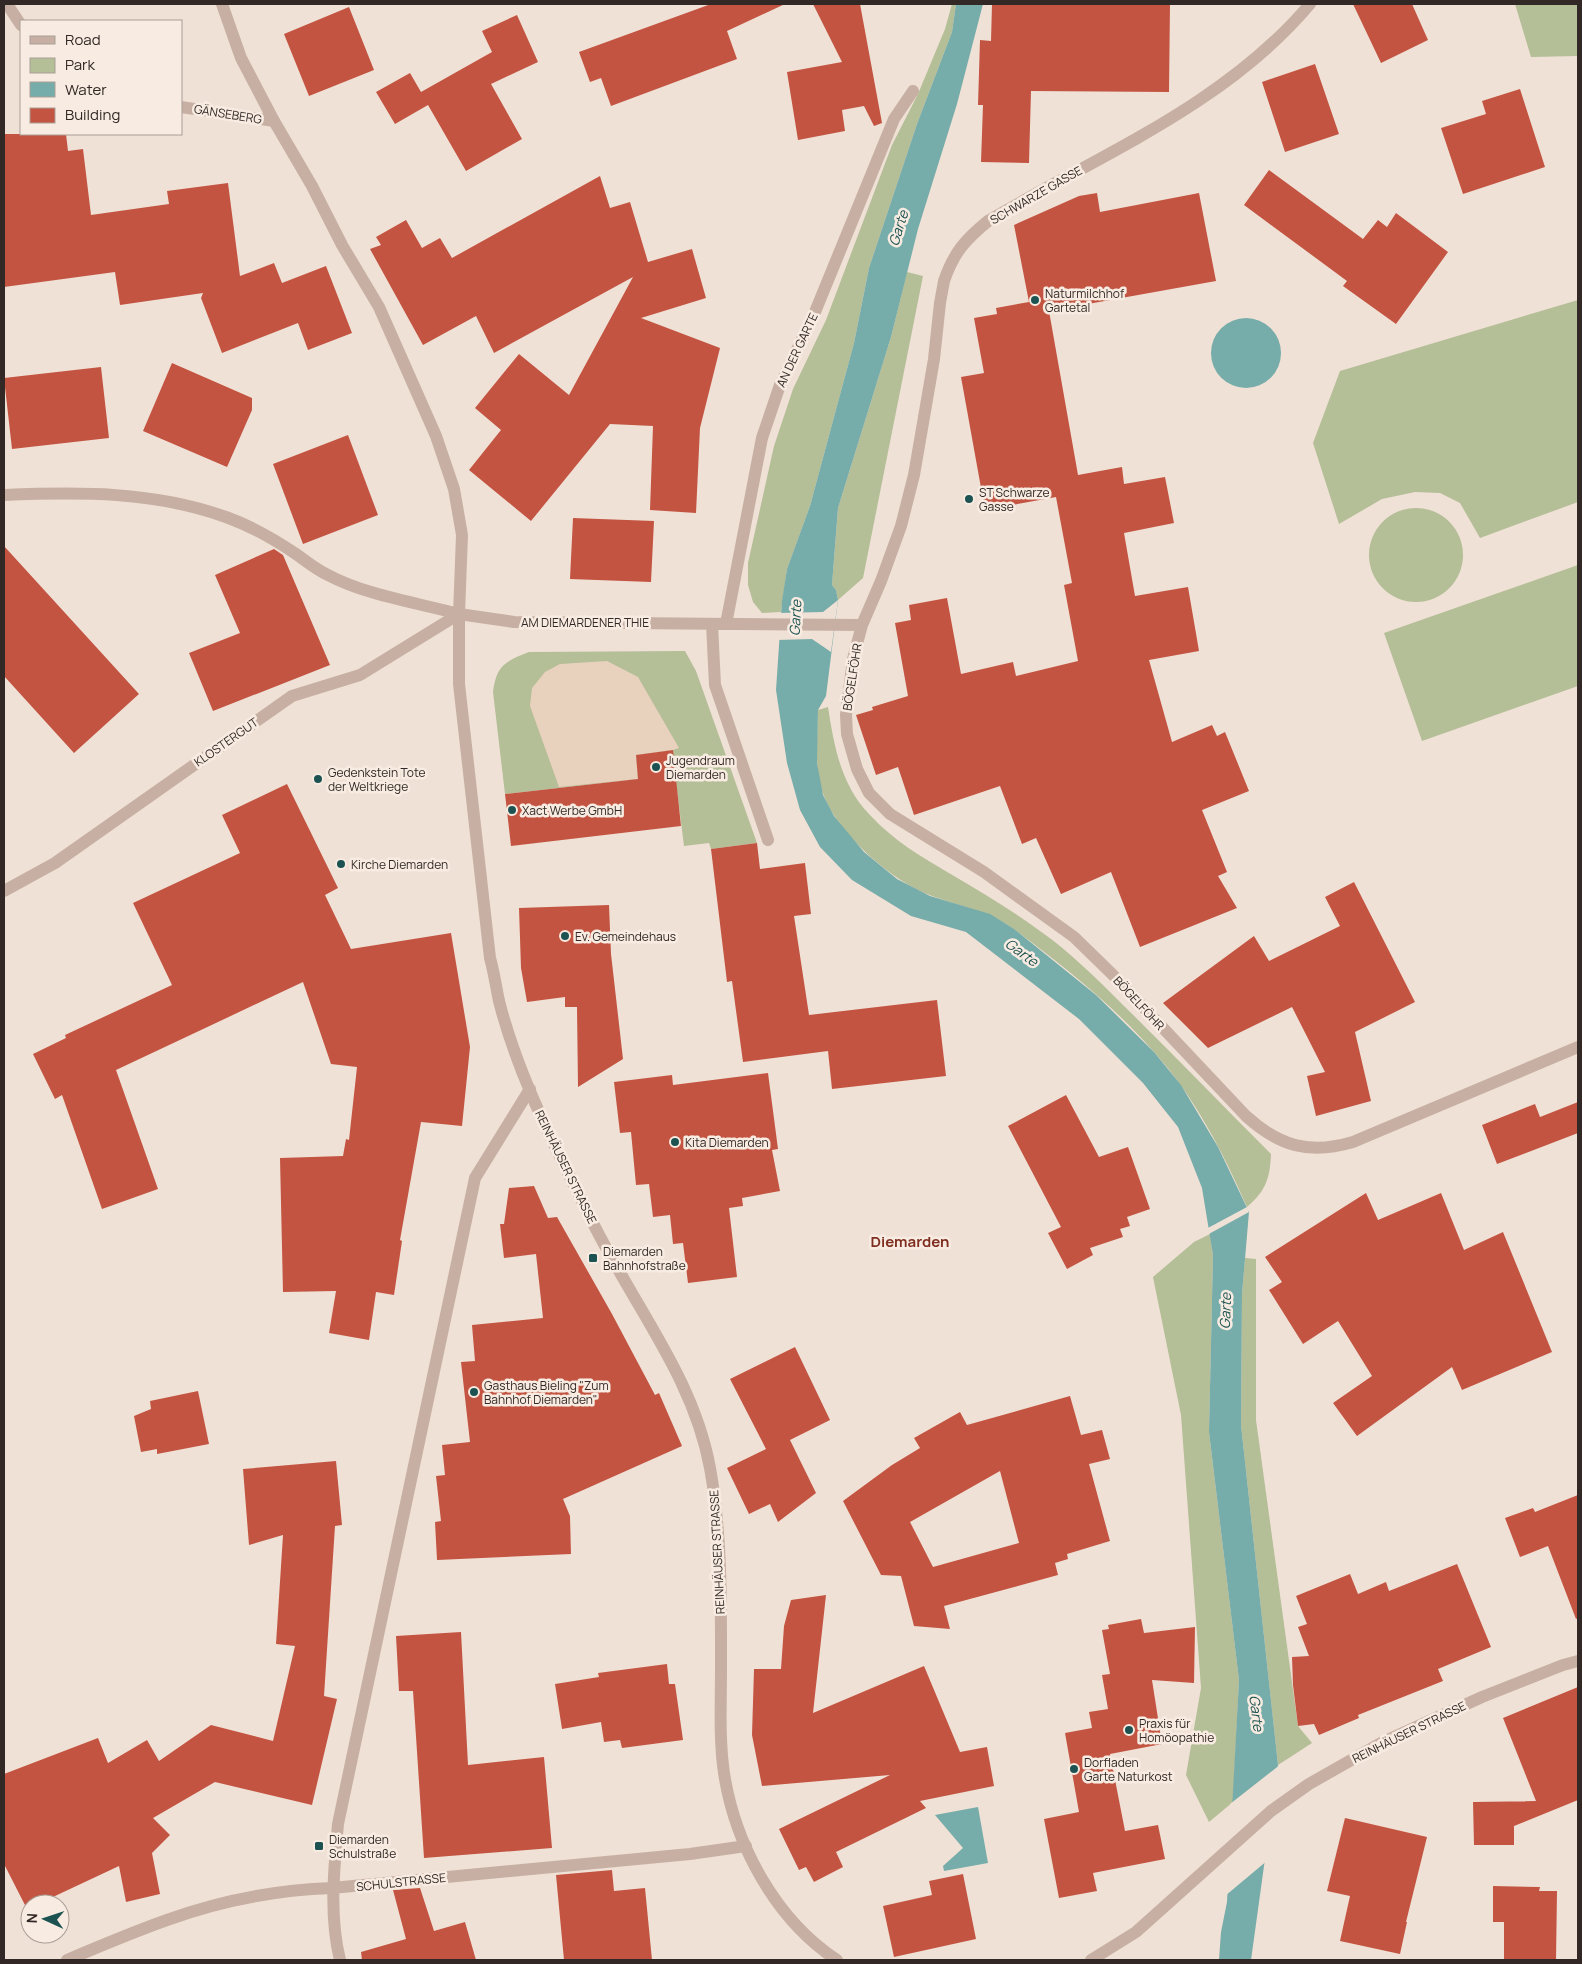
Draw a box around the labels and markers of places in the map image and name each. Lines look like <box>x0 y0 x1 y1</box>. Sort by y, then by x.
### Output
place label: Naturmilchhof Gartetal <box>1045 285 1125 316</box>
marker: Naturmilchhof Gartetal <box>1029 294 1041 306</box>
place label: ST Schwarze Gasse <box>979 484 1050 515</box>
marker: ST Schwarze Gasse <box>963 493 975 505</box>
place label: Jugendraum Diemarden <box>666 752 735 783</box>
marker: Jugendraum Diemarden <box>650 761 662 773</box>
place label: Gedenkstein Tote der Weltkriege <box>328 764 425 795</box>
marker: Gedenkstein Tote der Weltkriege <box>312 773 324 785</box>
place label: Xact Werbe GmbH <box>522 802 622 819</box>
marker: Xact Werbe GmbH <box>506 804 518 816</box>
place label: Kirche Diemarden <box>351 856 448 873</box>
marker: Kirche Diemarden <box>335 858 347 870</box>
place label: Ev. Gemeindehaus <box>575 928 676 945</box>
marker: Ev. Gemeindehaus <box>559 930 571 942</box>
place label: Kita Diemarden <box>685 1134 769 1151</box>
marker: Kita Diemarden <box>669 1136 681 1148</box>
place label: Diemarden Bahnhofstraße <box>603 1243 686 1274</box>
marker: Diemarden Bahnhofstraße <box>587 1252 599 1264</box>
place label: Gasthaus Bieling "Zum Bahnhof Diemarden" <box>484 1377 609 1408</box>
marker: Gasthaus Bieling "Zum Bahnhof Diemarden" <box>468 1386 480 1398</box>
place label: Praxis für Homöopathie <box>1139 1715 1214 1746</box>
marker: Praxis für Homöopathie <box>1123 1724 1135 1736</box>
place label: Dorfladen Garte Naturkost <box>1084 1754 1173 1785</box>
marker: Dorfladen Garte Naturkost <box>1068 1763 1080 1775</box>
place label: Diemarden Schulstraße <box>329 1831 396 1862</box>
marker: Diemarden Schulstraße <box>313 1840 325 1852</box>

